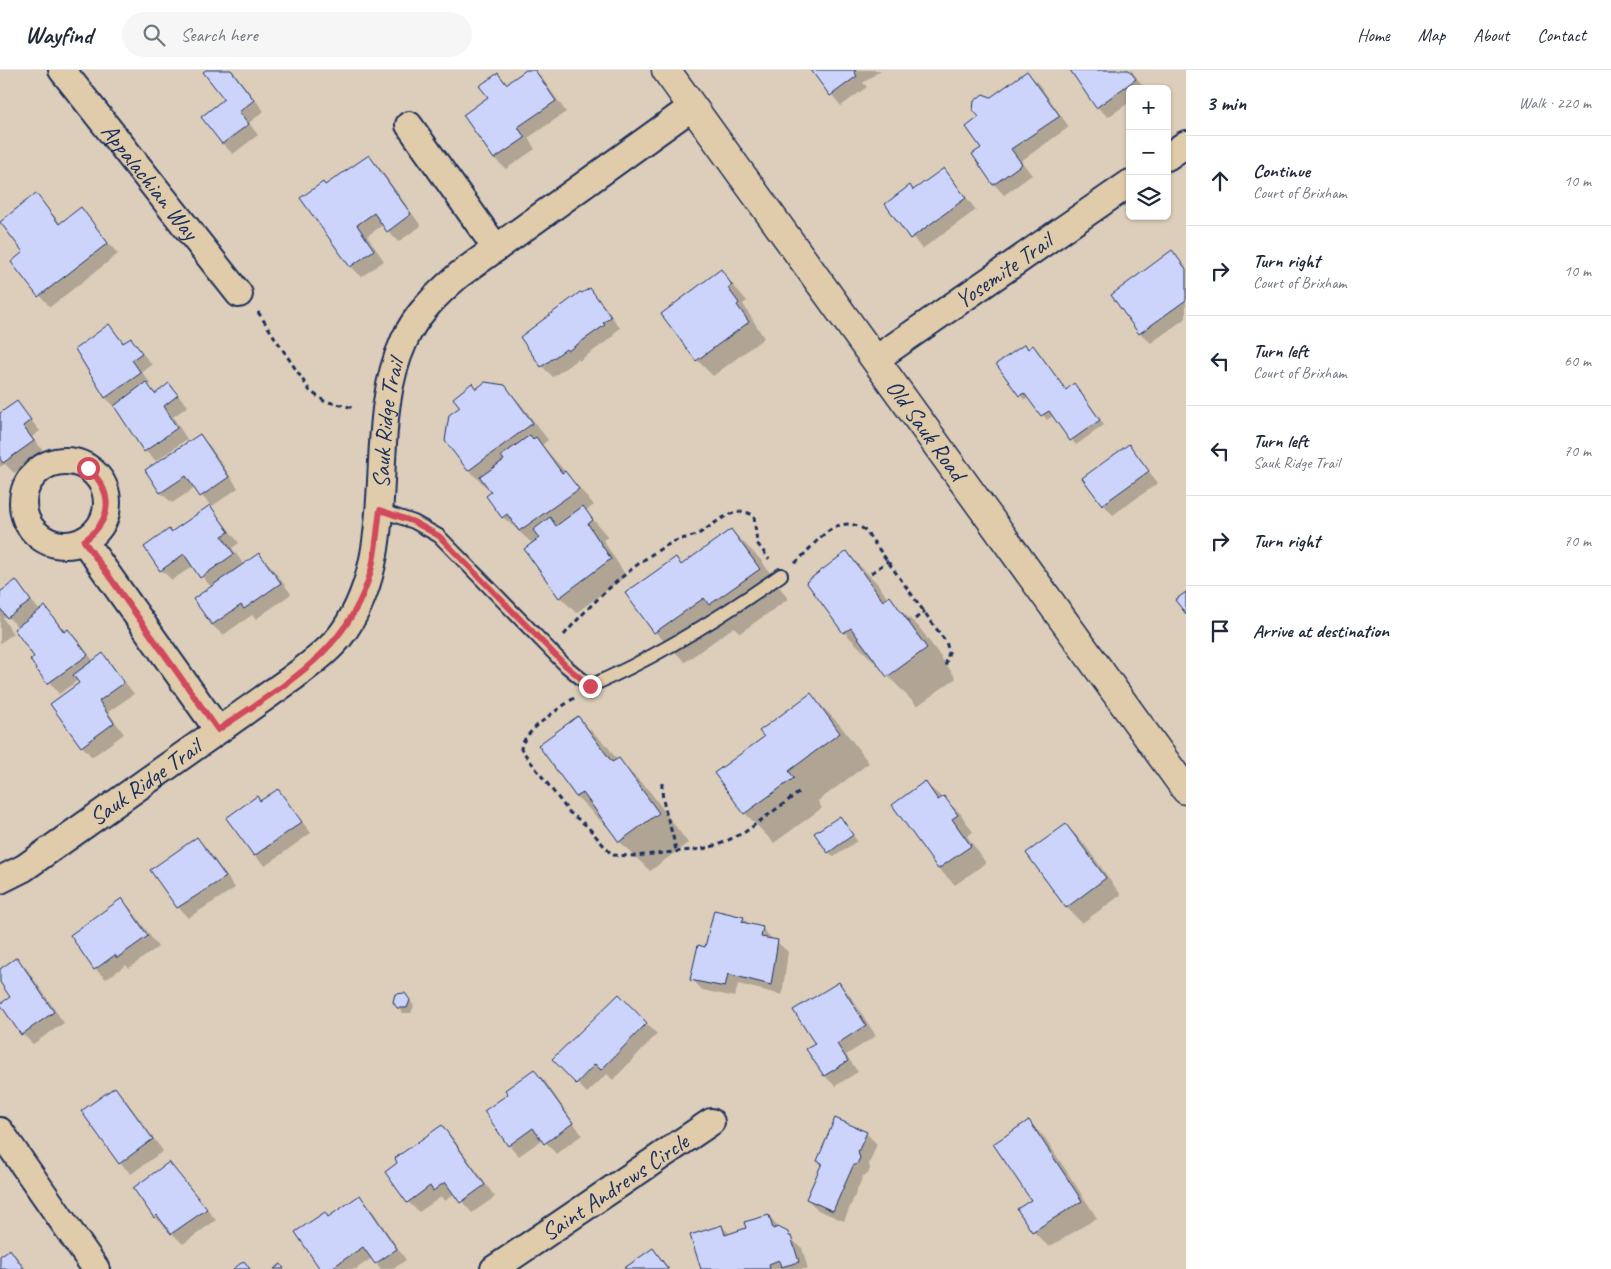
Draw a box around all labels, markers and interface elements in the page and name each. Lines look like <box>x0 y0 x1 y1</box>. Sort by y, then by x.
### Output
search box <box>122 12 472 57</box>
text: Wayfind <box>25 20 92 50</box>
icon: search <box>140 21 168 49</box>
text: Search here <box>180 23 258 47</box>
text: Home <box>1357 24 1390 46</box>
text: Map <box>1418 24 1445 46</box>
text: About <box>1473 24 1509 46</box>
text: Contact <box>1537 24 1586 46</box>
map controls <box>1126 85 1171 220</box>
button: + <box>1126 85 1171 130</box>
text: 3 min <box>1206 90 1246 116</box>
text: Walk · 220 m <box>1519 93 1591 113</box>
street label: Appalachian Way <box>95 117 207 247</box>
button: − <box>1126 130 1171 175</box>
text: Continue <box>1253 159 1310 183</box>
icon: ahead <box>1206 167 1234 195</box>
text: 10 m <box>1564 171 1591 191</box>
button: layers <box>1126 175 1171 220</box>
text: Court of Brixham <box>1253 183 1347 203</box>
street label: Yosemite Trail <box>949 224 1061 315</box>
text: Turn right <box>1253 249 1320 273</box>
icon: right <box>1206 257 1234 285</box>
text: 10 m <box>1564 261 1591 281</box>
text: Court of Brixham <box>1253 273 1347 293</box>
text: Turn left <box>1253 339 1308 363</box>
icon: left <box>1206 347 1234 375</box>
street label: Sauk Ridge Trail <box>366 351 412 489</box>
text: 60 m <box>1564 351 1591 371</box>
text: Court of Brixham <box>1253 363 1347 383</box>
street label: Old Sauk Road <box>879 374 975 489</box>
text: Turn left <box>1253 429 1308 453</box>
icon: left <box>1206 437 1234 465</box>
text: 70 m <box>1564 441 1591 461</box>
text: Sauk Ridge Trail <box>1253 453 1340 473</box>
route start <box>77 457 100 480</box>
icon: right <box>1206 527 1234 555</box>
text: Turn right <box>1253 529 1320 553</box>
text: 70 m <box>1564 531 1591 551</box>
icon: arrive <box>1206 617 1234 645</box>
text: Arrive at destination <box>1253 619 1389 643</box>
route end <box>579 675 602 698</box>
street label: Sauk Ridge Trail <box>83 730 210 832</box>
street label: Saint Andrews Circle <box>535 1125 696 1248</box>

